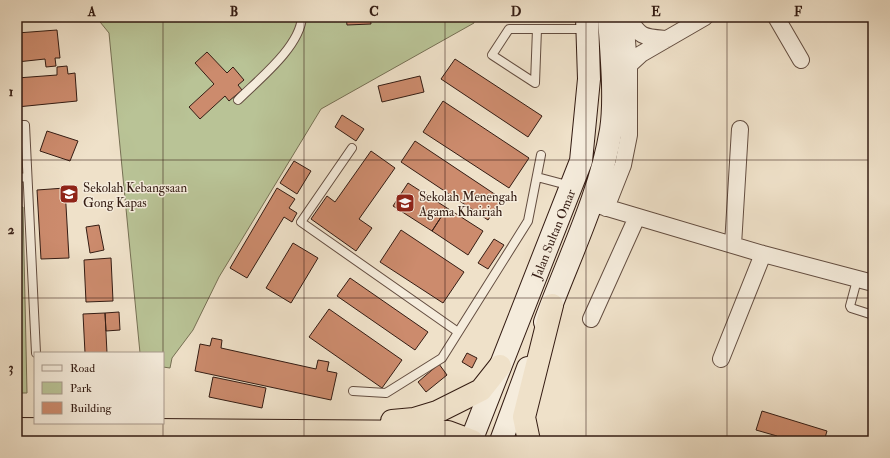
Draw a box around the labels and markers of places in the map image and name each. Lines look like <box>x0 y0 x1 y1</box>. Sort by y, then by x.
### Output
place label: Sekolah Kebangsaan Gong Kapas <box>83 180 187 212</box>
school or university icon: Sekolah Kebangsaan Gong Kapas <box>58 183 80 205</box>
place label: Sekolah Menengah Agama Khairiah <box>418 189 517 220</box>
school or university icon: Sekolah Menengah Agama Khairiah <box>394 192 416 214</box>

